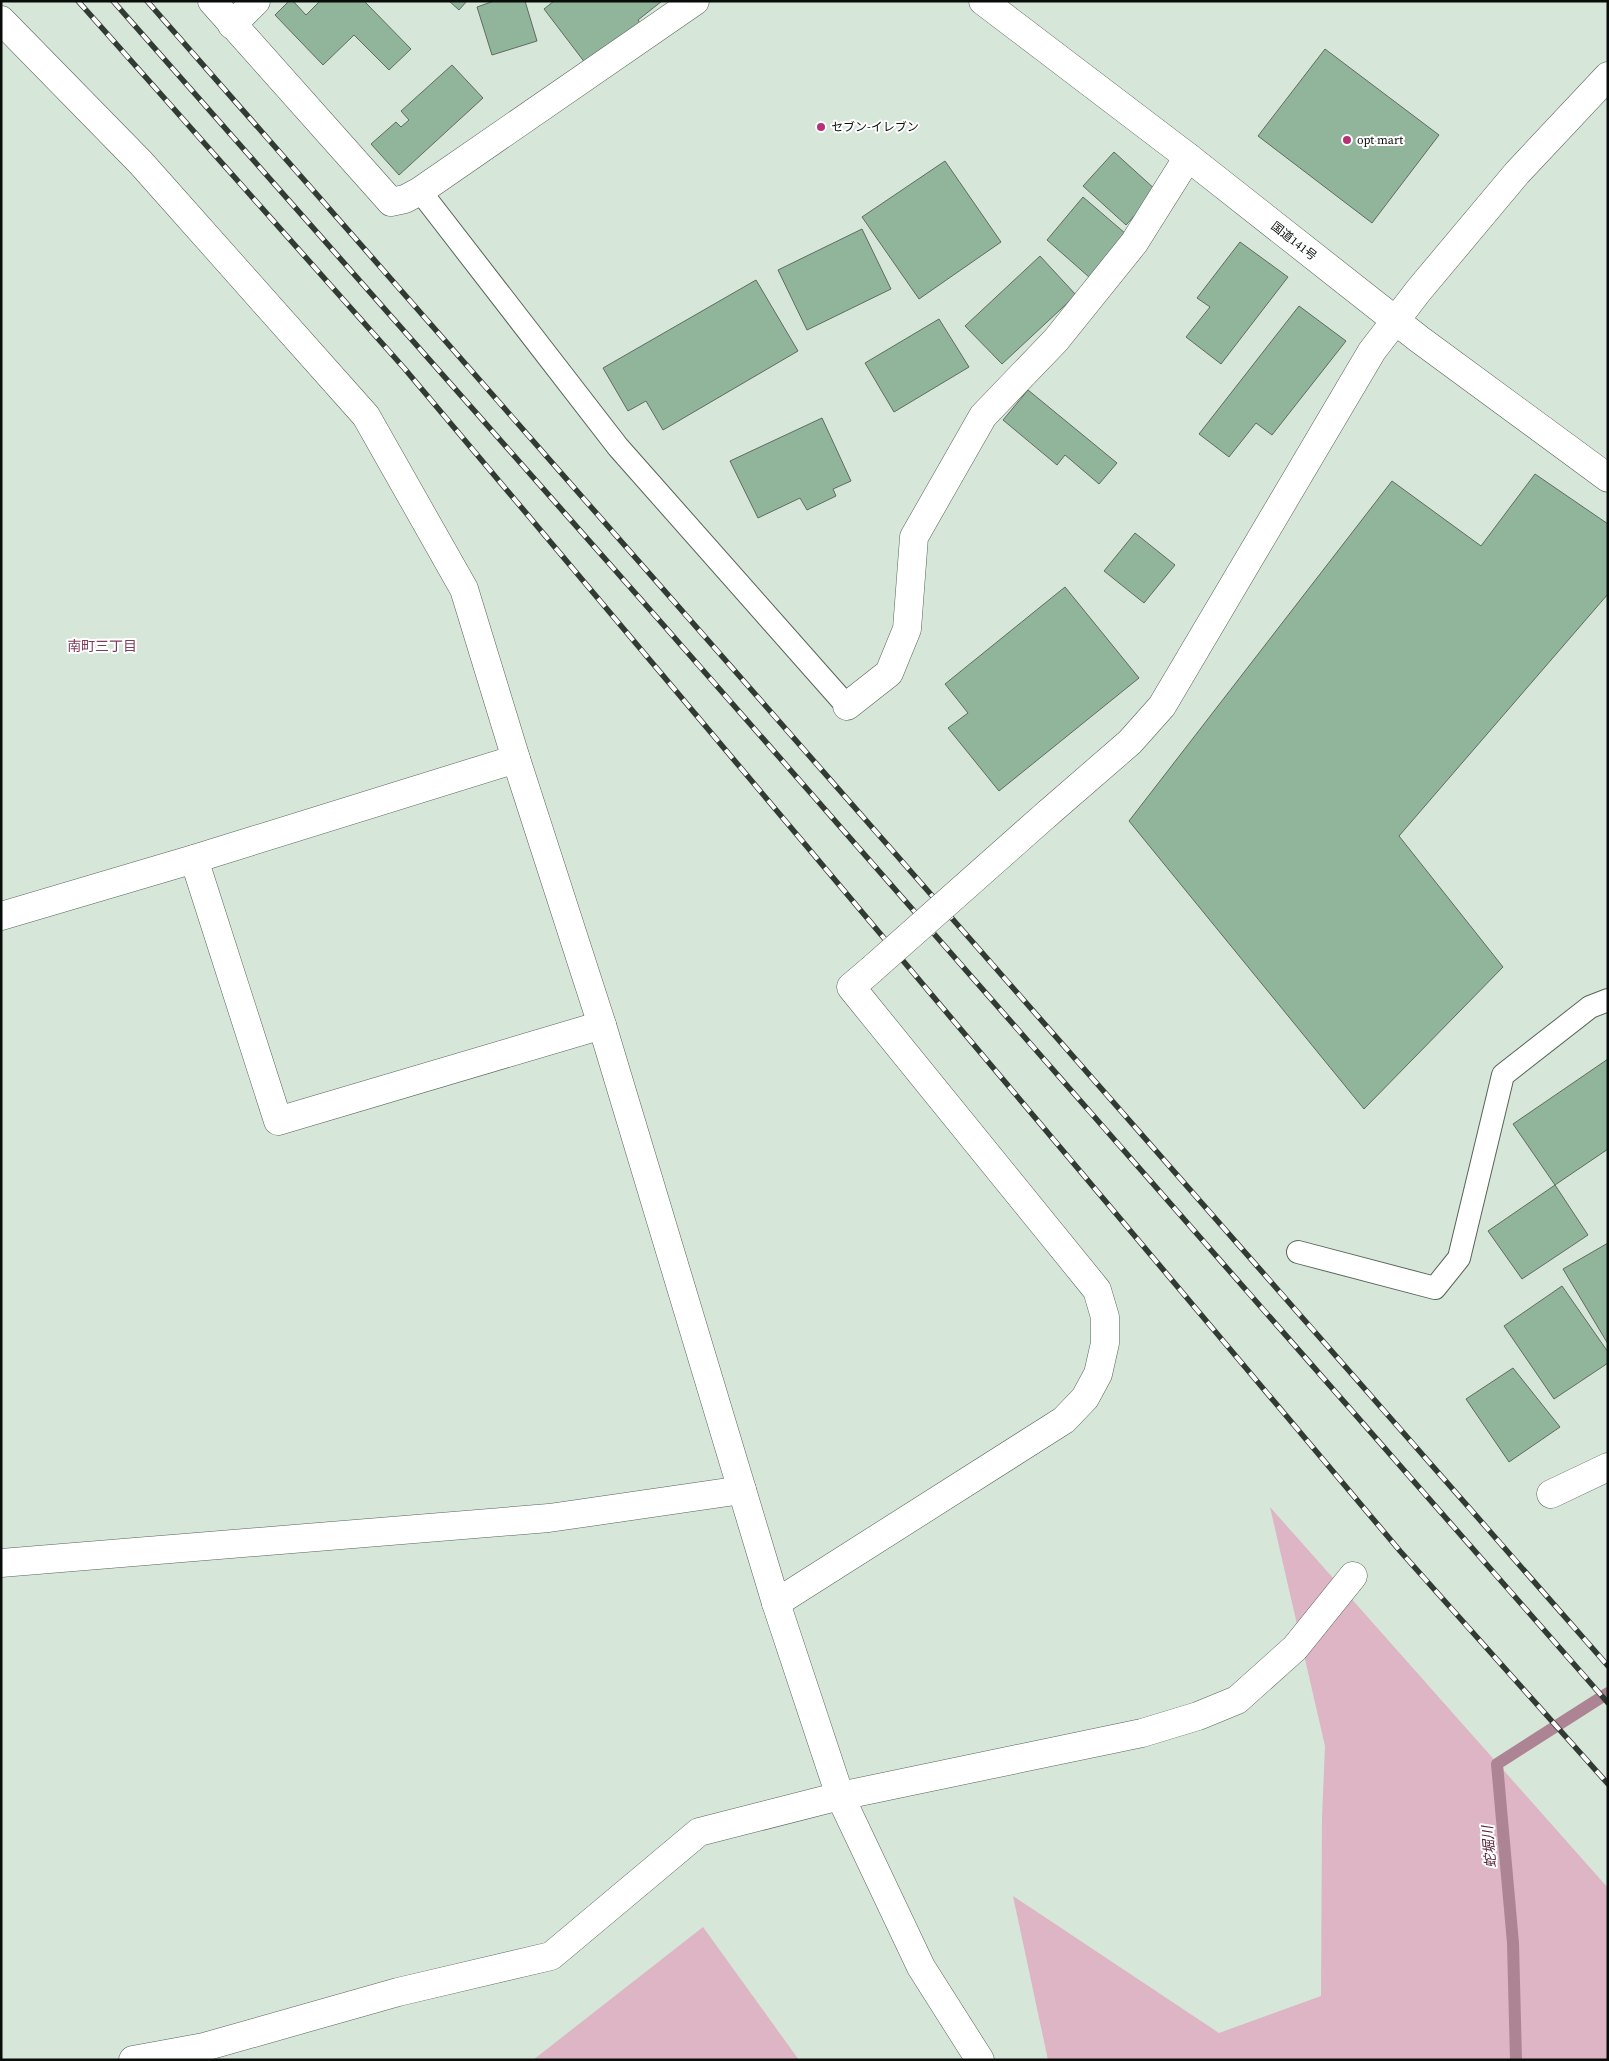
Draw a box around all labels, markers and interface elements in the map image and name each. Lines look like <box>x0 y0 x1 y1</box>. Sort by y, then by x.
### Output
place label: セブン-イレブン <box>831 119 919 135</box>
marker: セブン-イレブン <box>815 121 827 133</box>
place label: opt mart <box>1357 132 1403 148</box>
marker: opt mart <box>1341 134 1353 146</box>
street label: 国道141号 <box>1268 218 1320 264</box>
district label: 南町三丁目 <box>67 636 137 656</box>
water label: 蛇堀川 <box>1477 1823 1501 1869</box>

